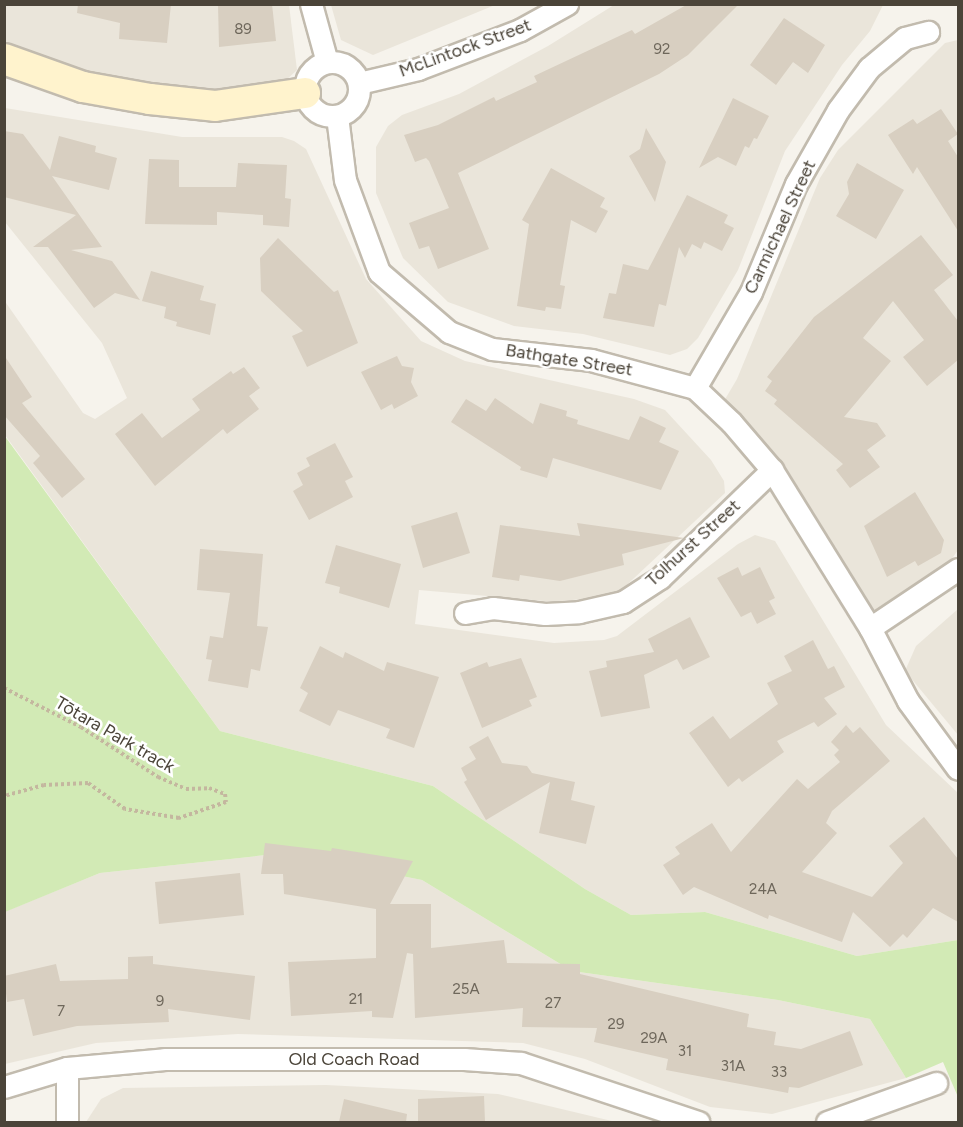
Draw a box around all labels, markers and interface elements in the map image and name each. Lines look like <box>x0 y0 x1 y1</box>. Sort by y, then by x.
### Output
street label: McLintock Street <box>396 14 534 82</box>
house number: 89 <box>234 21 252 39</box>
house number: 92 <box>654 41 670 59</box>
street label: Carmichael Street <box>740 157 820 297</box>
street label: Bathgate Street <box>504 339 634 381</box>
street label: Tolhurst Street <box>641 495 745 591</box>
street label: Tōtara Park track <box>52 692 178 778</box>
house number: 24A <box>749 881 777 899</box>
house number: 25A <box>452 981 480 999</box>
house number: 21 <box>349 991 363 1009</box>
house number: 9 <box>156 993 164 1011</box>
house number: 27 <box>545 995 561 1013</box>
house number: 7 <box>57 1003 65 1021</box>
house number: 29 <box>608 1016 624 1034</box>
house number: 29A <box>640 1030 668 1048</box>
house number: 31 <box>678 1043 692 1061</box>
street label: Old Coach Road <box>288 1048 420 1070</box>
house number: 31A <box>721 1058 745 1076</box>
house number: 33 <box>771 1064 787 1082</box>

